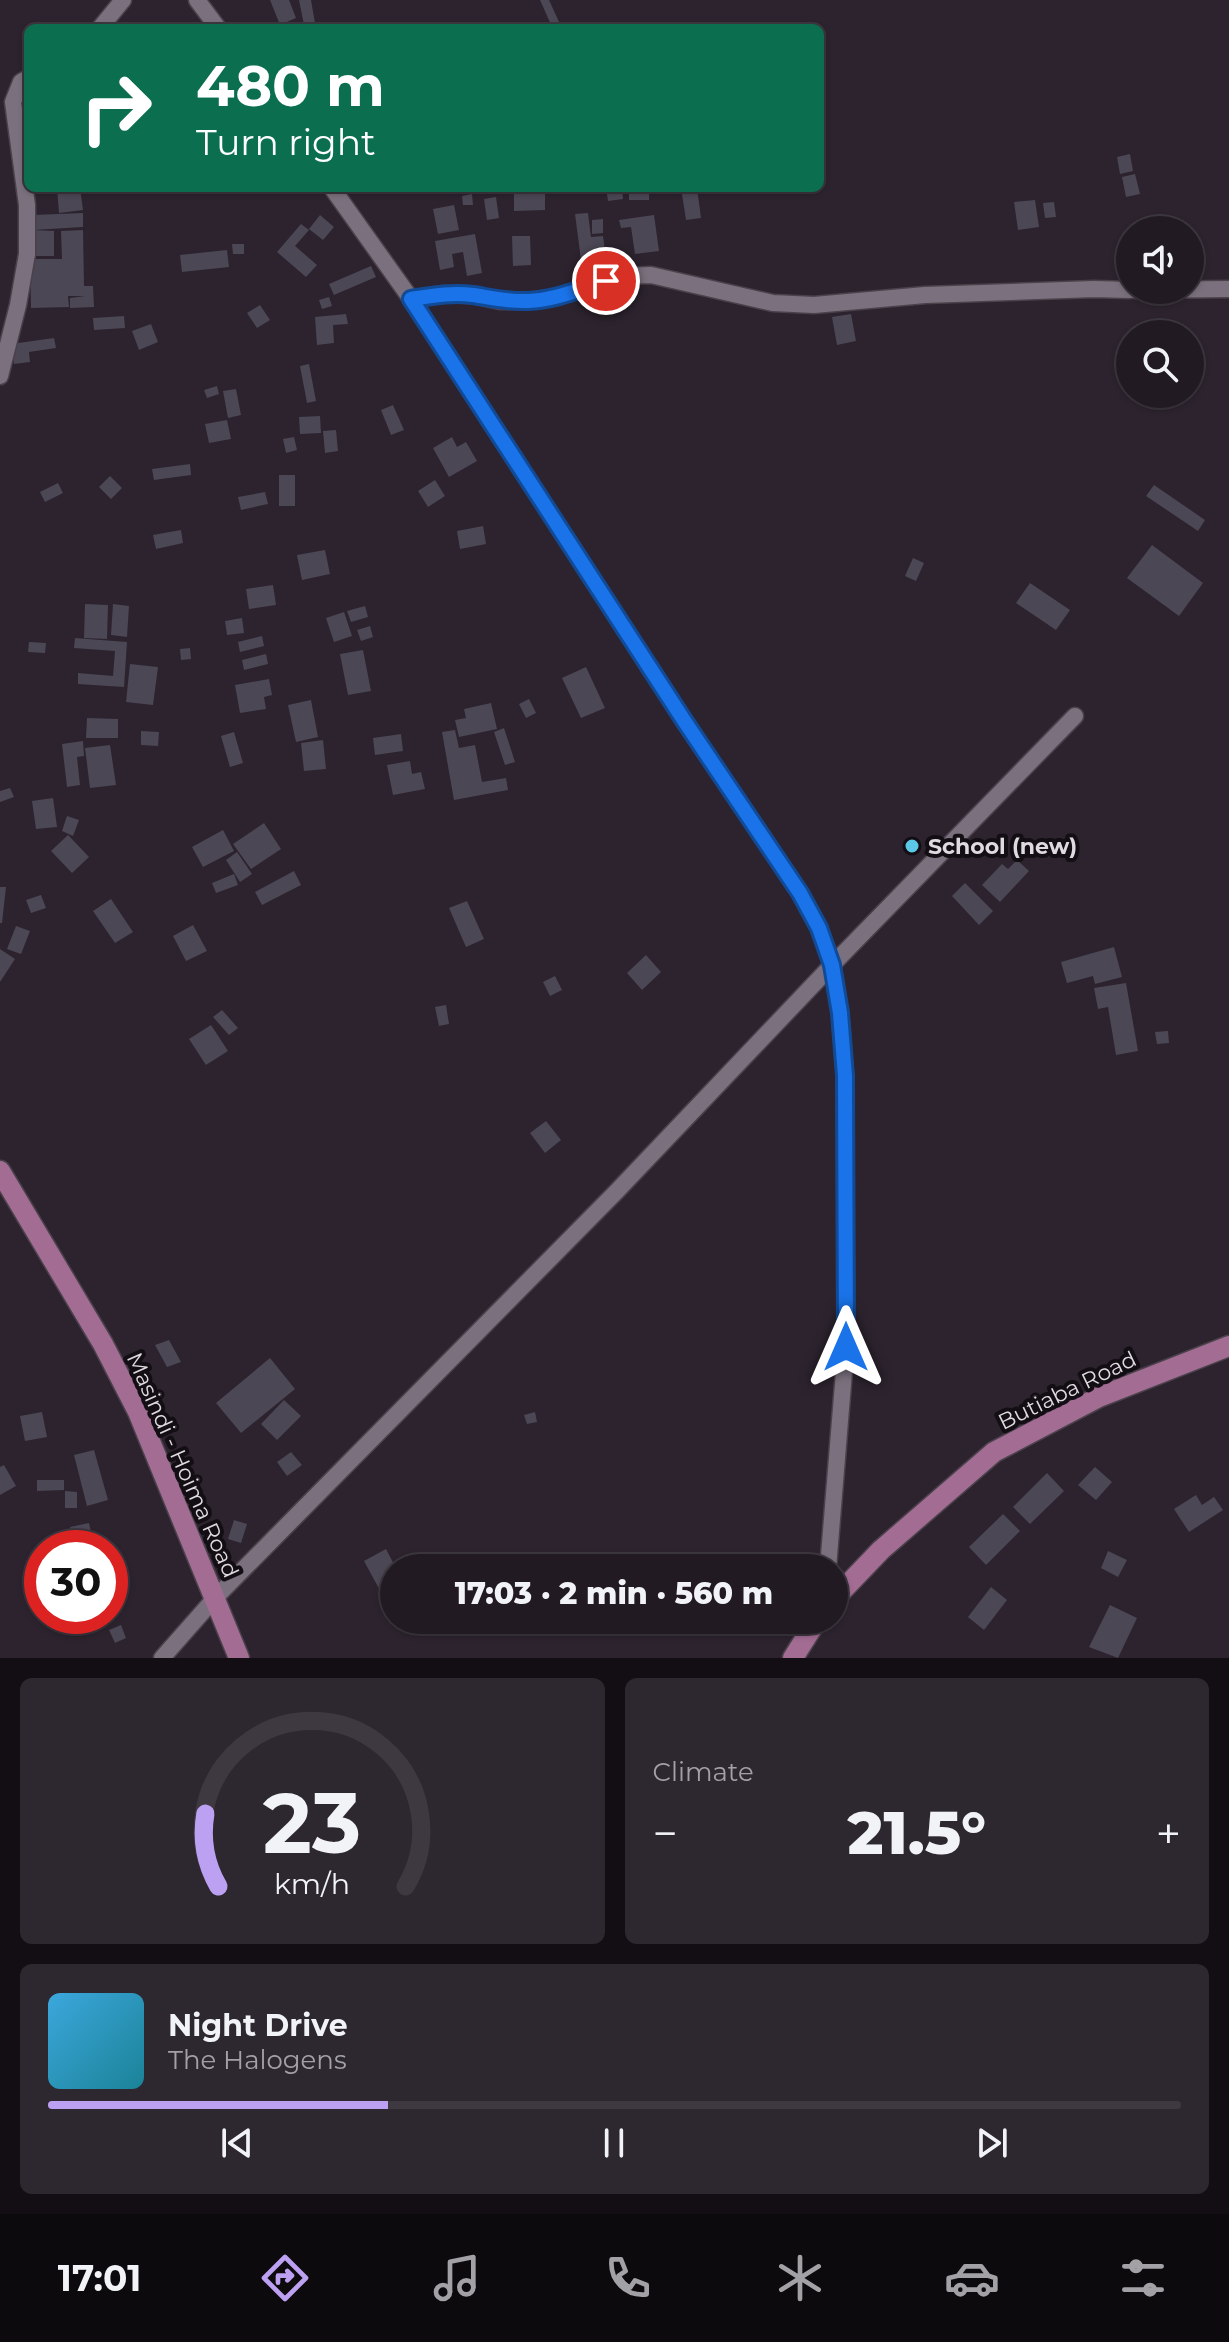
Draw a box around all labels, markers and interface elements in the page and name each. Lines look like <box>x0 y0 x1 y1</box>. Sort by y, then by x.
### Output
text: 480 m <box>196 52 385 120</box>
icon: right <box>64 56 168 160</box>
text: Turn right <box>196 120 376 164</box>
map controls <box>1116 216 1204 408</box>
button: sound <box>1116 216 1204 304</box>
pin <box>572 247 640 315</box>
icon: arrive <box>584 259 628 303</box>
button: search <box>1116 320 1204 408</box>
place label: School (new) <box>928 833 1077 860</box>
marker: School (new) <box>903 837 921 855</box>
position arrow <box>804 1305 888 1389</box>
street label: Butiaba Road <box>994 1345 1141 1436</box>
street label: Masindi - Hoima Road <box>121 1348 244 1582</box>
speed limit sign: 30 <box>24 1530 128 1634</box>
text: 17:03 · 2 min · 560 m <box>455 1575 773 1612</box>
text: Climate <box>653 1756 754 1788</box>
text: 23 <box>263 1772 361 1874</box>
text: 21.5° <box>848 1796 986 1869</box>
text: − <box>653 1806 678 1860</box>
text: + <box>1156 1806 1181 1860</box>
text: km/h <box>274 1866 350 1901</box>
text: Night Drive <box>168 2007 348 2044</box>
text: The Halogens <box>168 2044 347 2076</box>
icon: previous <box>215 2121 259 2165</box>
icon: pause <box>592 2121 636 2165</box>
icon: next <box>970 2121 1014 2165</box>
icon: directions <box>257 2250 313 2306</box>
icon: music <box>429 2250 485 2306</box>
icon: phone <box>600 2250 656 2306</box>
icon: climate <box>772 2250 828 2306</box>
icon: car <box>944 2250 1000 2306</box>
icon: filters <box>1115 2250 1171 2306</box>
text: 17:01 <box>58 2256 141 2300</box>

